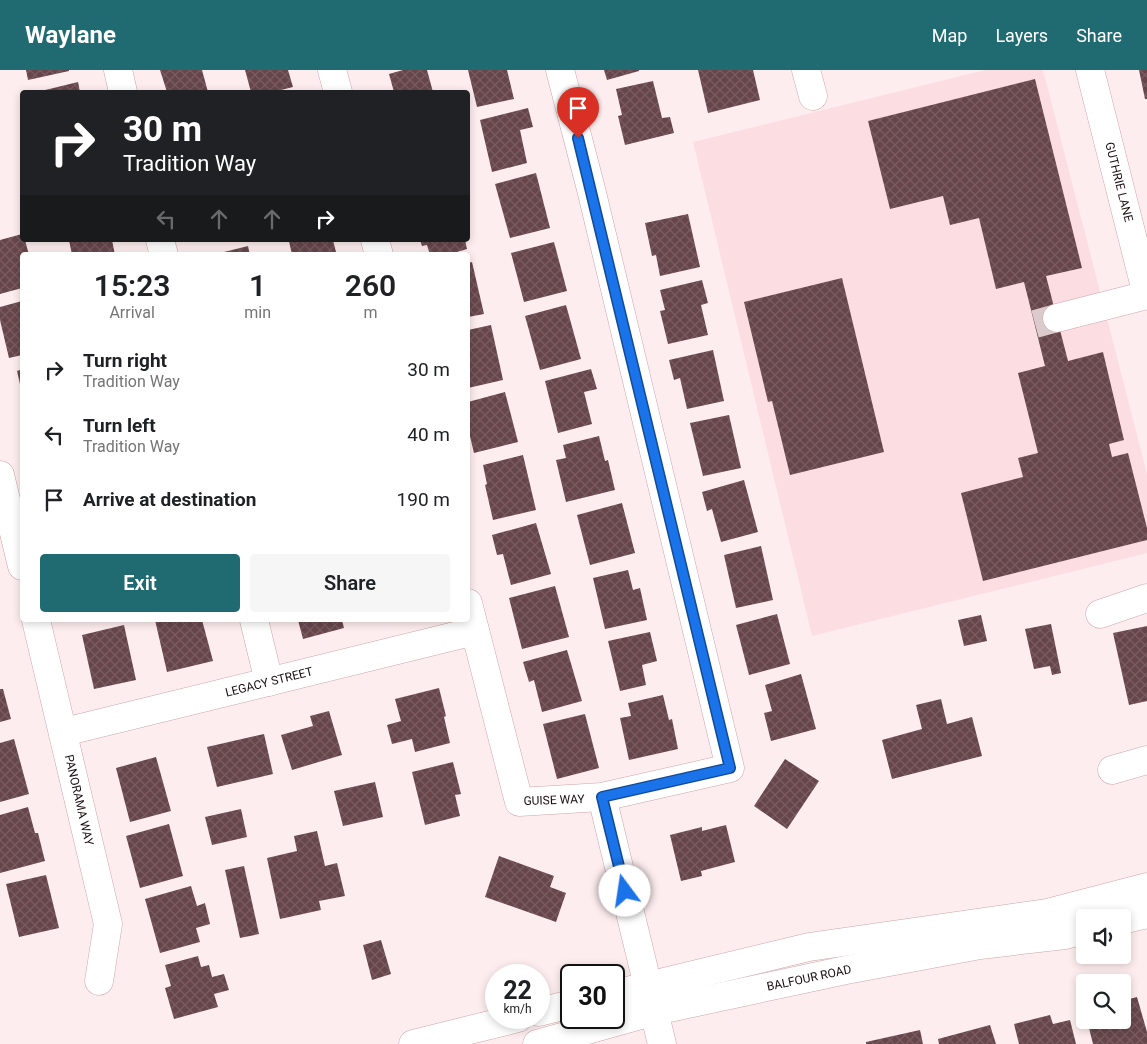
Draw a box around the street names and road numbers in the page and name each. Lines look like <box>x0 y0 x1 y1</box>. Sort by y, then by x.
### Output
street label: GUTHRIE LANE <box>1102 141 1136 224</box>
street label: LEGACY STREET <box>224 664 314 700</box>
street label: PANORAMA WAY <box>62 753 96 848</box>
street label: GUISE WAY <box>523 792 586 808</box>
street label: BALFOUR ROAD <box>765 962 853 994</box>

